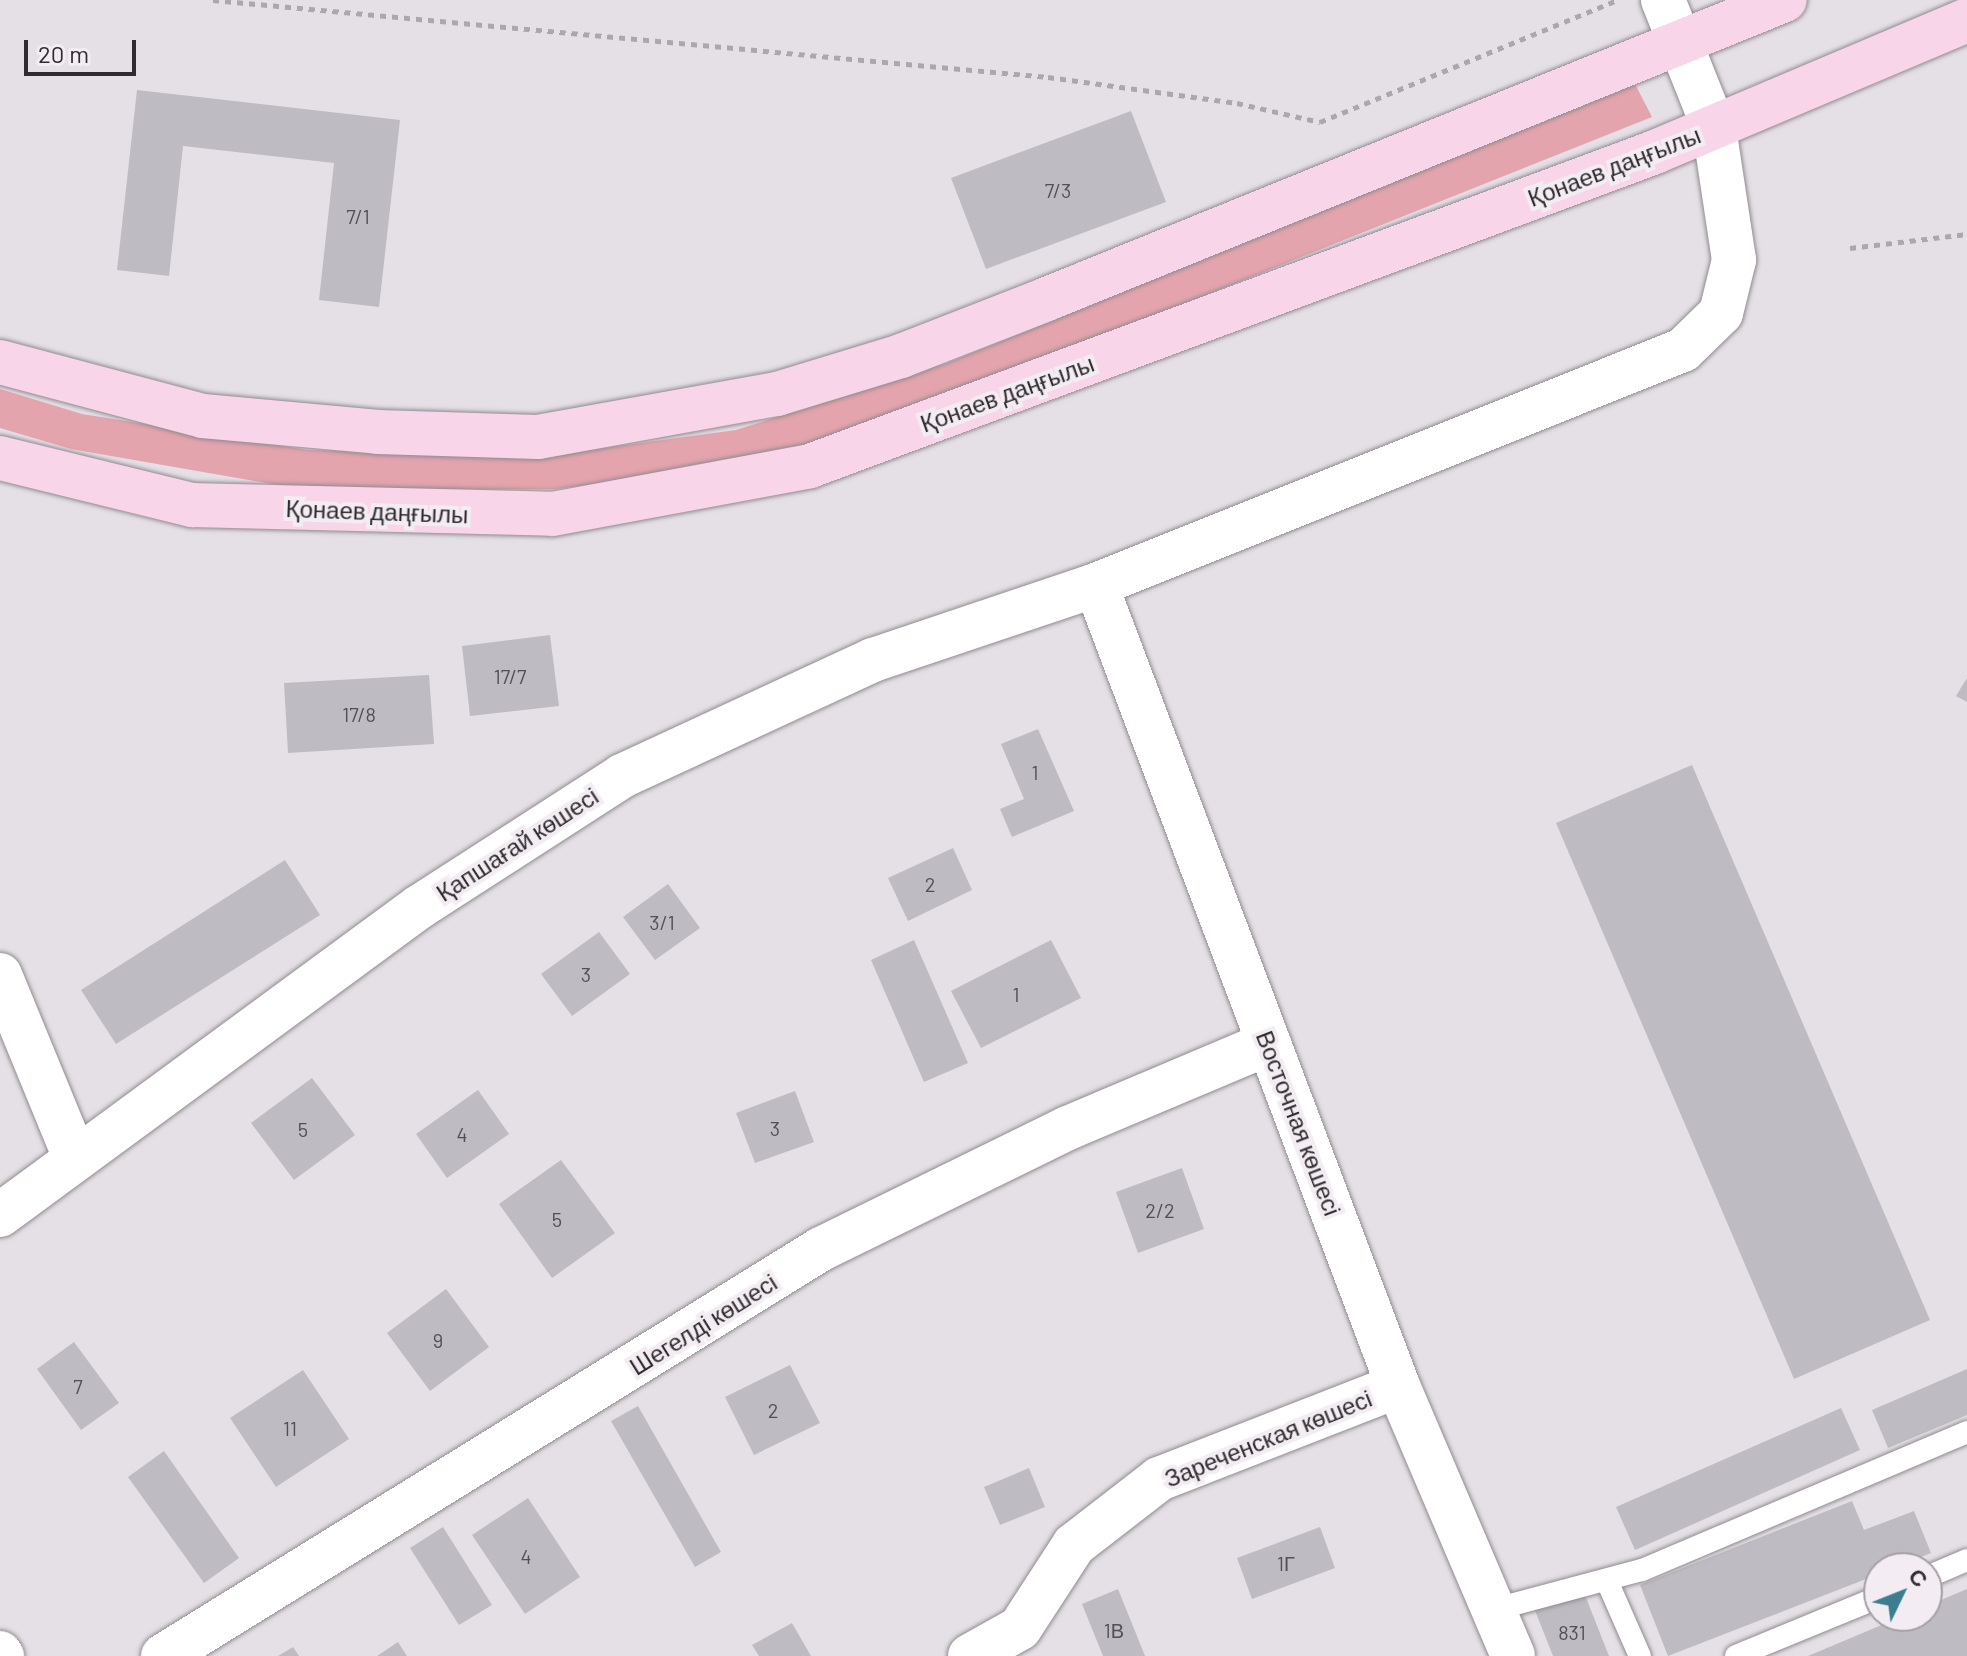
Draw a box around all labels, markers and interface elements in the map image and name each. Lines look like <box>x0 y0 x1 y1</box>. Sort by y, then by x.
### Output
scale bar <box>28 24 140 74</box>
text: 20 m <box>38 39 89 68</box>
street label: Қонаев даңғылы <box>1524 120 1704 212</box>
house number: 7/3 <box>1045 178 1071 202</box>
house number: 7/1 <box>346 204 370 228</box>
street label: Қонаев даңғылы <box>916 348 1098 438</box>
street label: Қонаев даңғылы <box>285 493 469 529</box>
house number: 17/7 <box>494 664 526 688</box>
house number: 17/8 <box>342 702 376 726</box>
house number: 1 <box>1032 760 1038 784</box>
street label: Қапшағай көшесі <box>431 781 603 907</box>
house number: 2 <box>925 872 935 896</box>
house number: 3/1 <box>649 910 675 934</box>
house number: 3 <box>581 962 591 986</box>
house number: 1 <box>1013 982 1019 1006</box>
street label: Восточная көшесі <box>1251 1027 1347 1219</box>
house number: 3 <box>770 1116 780 1140</box>
house number: 5 <box>298 1117 308 1141</box>
house number: 4 <box>456 1122 468 1146</box>
house number: 2/2 <box>1145 1198 1175 1222</box>
house number: 5 <box>552 1207 562 1231</box>
street label: Шегелді көшесі <box>624 1267 782 1381</box>
house number: 9 <box>433 1328 443 1352</box>
house number: 7 <box>73 1374 83 1398</box>
street label: Зареченская көшесі <box>1160 1383 1376 1493</box>
house number: 2 <box>768 1398 778 1422</box>
house number: 11 <box>283 1416 297 1440</box>
house number: 4 <box>520 1544 532 1568</box>
house number: 1Г <box>1277 1551 1295 1575</box>
north arrow <box>1863 1552 1943 1632</box>
text: С <box>1904 1562 1934 1592</box>
house number: 1В <box>1104 1618 1124 1642</box>
house number: 831 <box>1558 1620 1586 1644</box>

